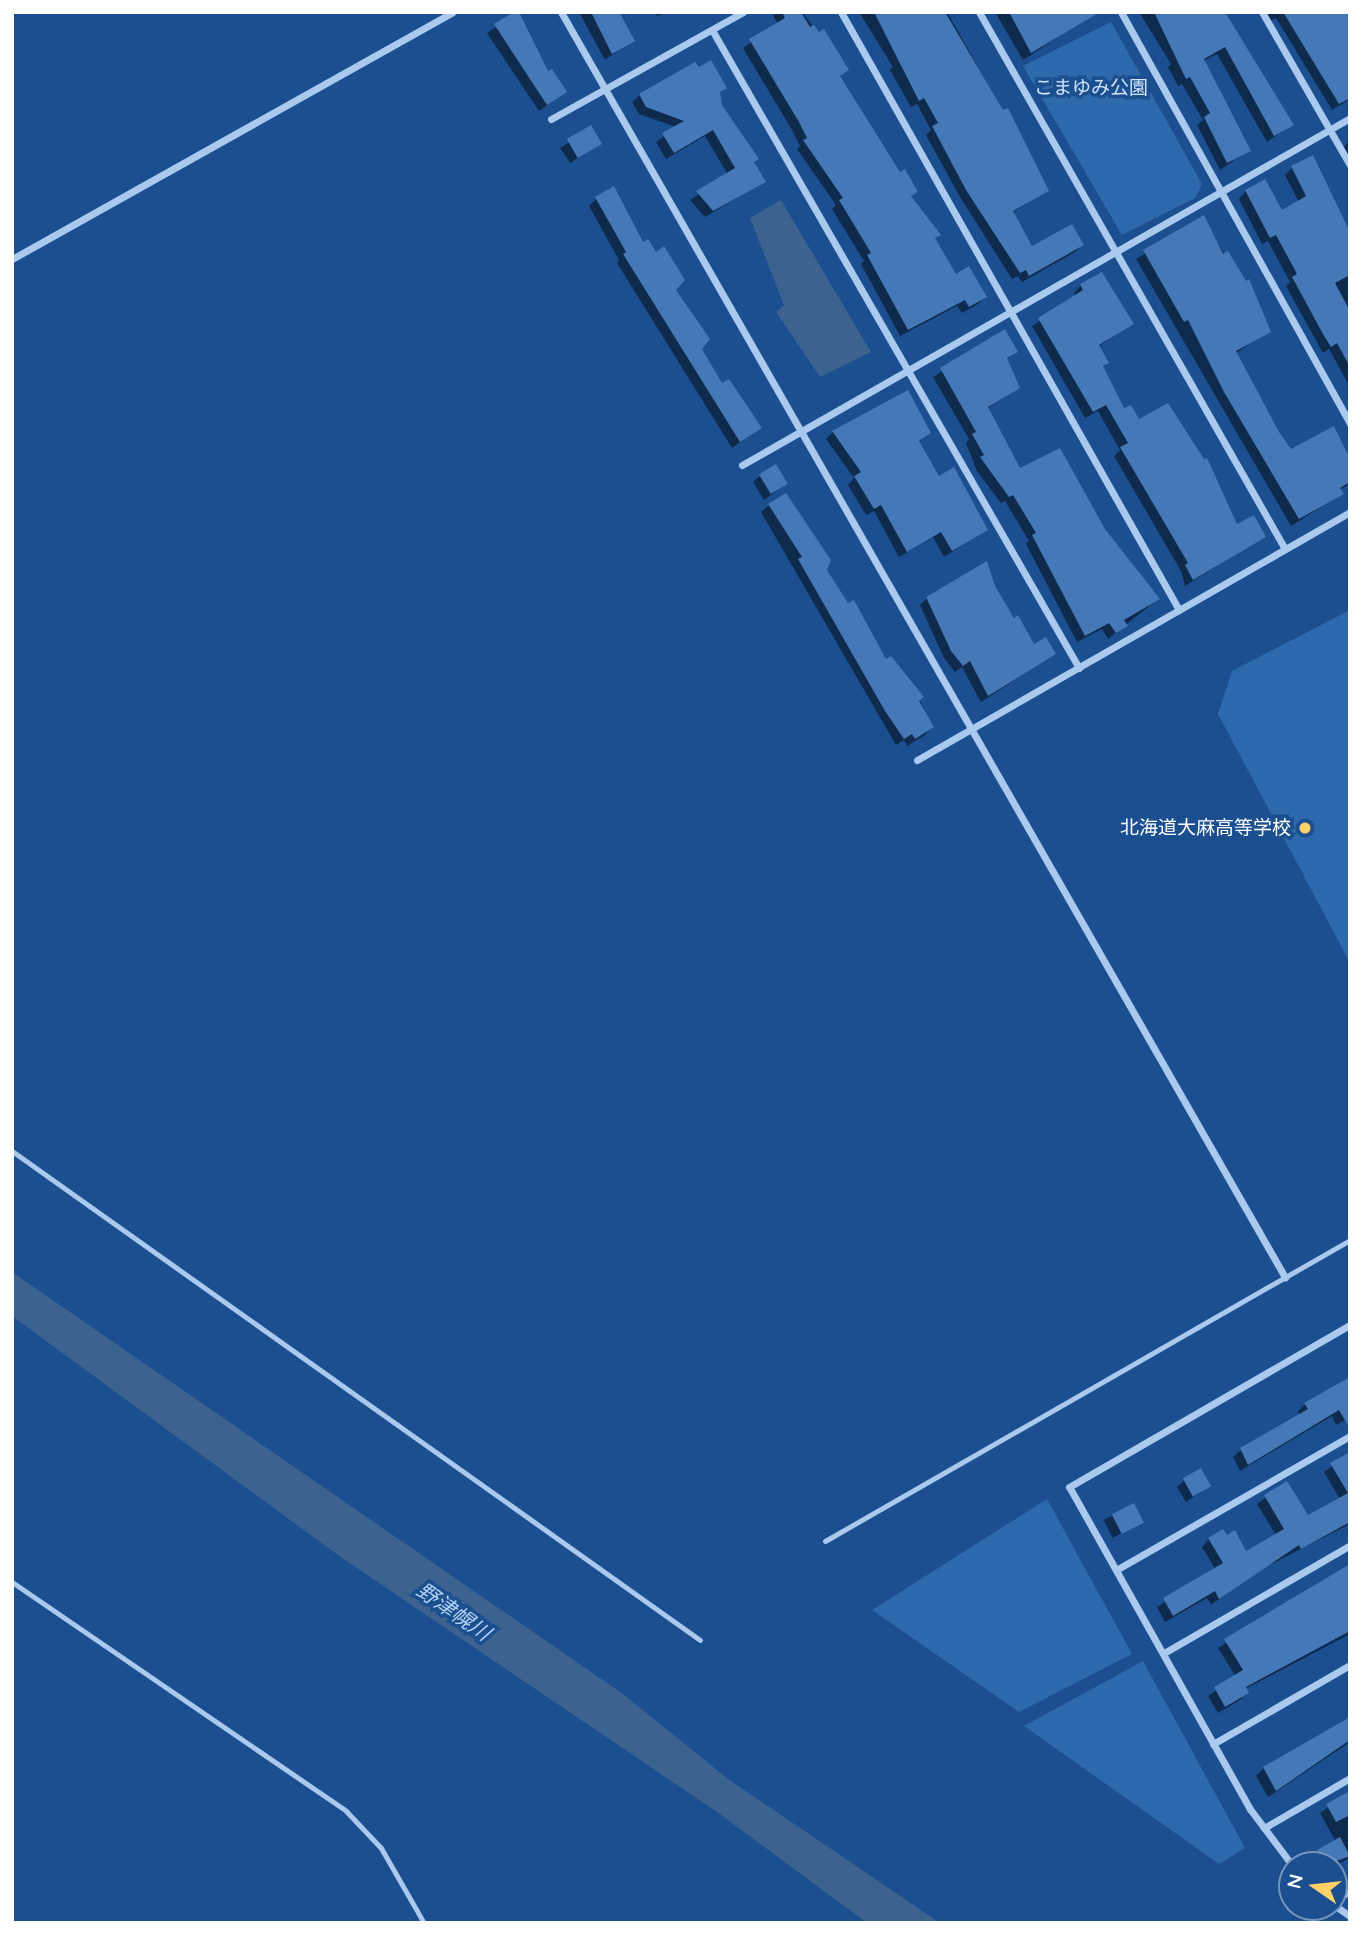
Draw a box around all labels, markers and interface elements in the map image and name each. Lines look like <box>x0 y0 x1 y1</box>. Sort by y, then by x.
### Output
park label: こまゆみ公園 <box>1034 77 1148 99</box>
place label: 北海道大麻高等学校 <box>1120 817 1291 839</box>
marker: 北海道大麻高等学校 <box>1297 820 1313 836</box>
water label: 野津幌川 <box>412 1577 496 1645</box>
north arrow <box>1278 1851 1348 1921</box>
text: N <box>1281 1872 1308 1891</box>

